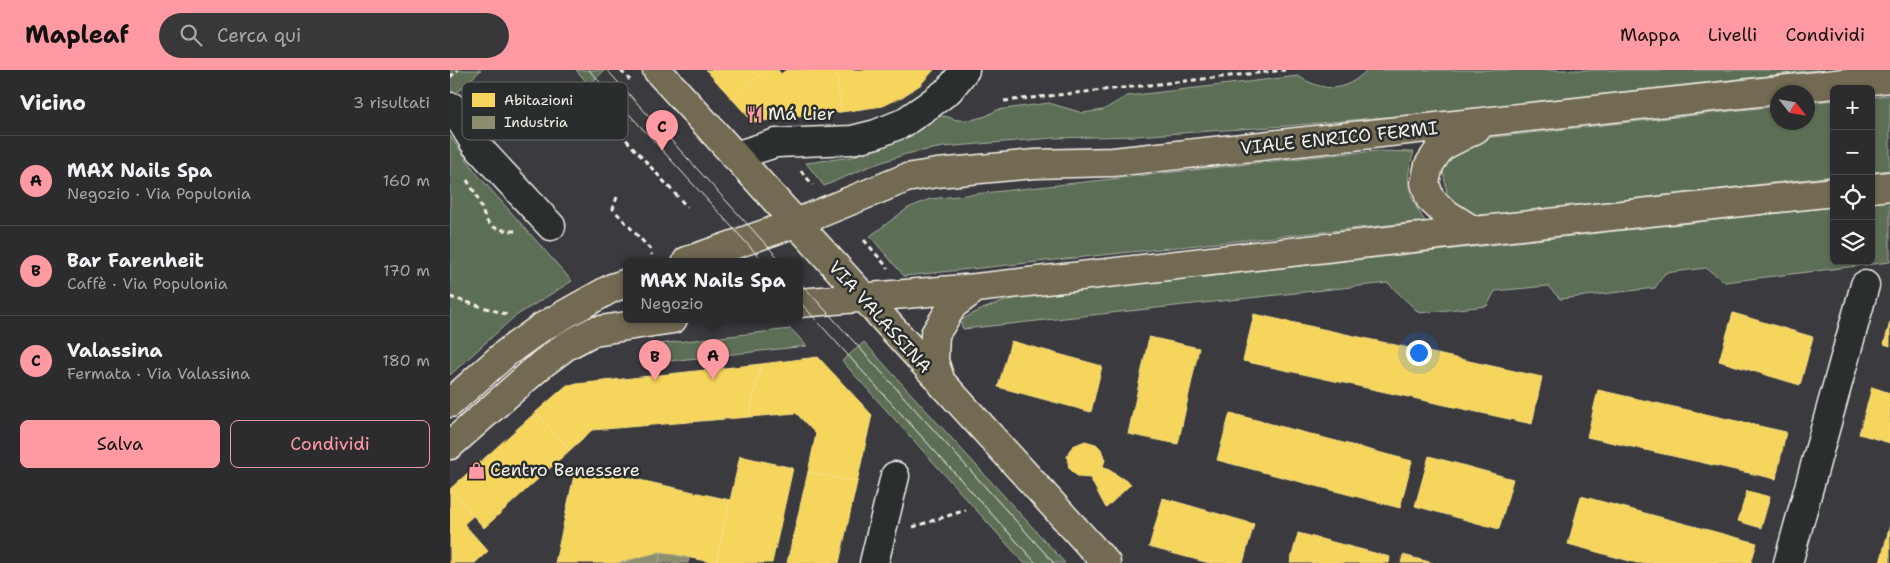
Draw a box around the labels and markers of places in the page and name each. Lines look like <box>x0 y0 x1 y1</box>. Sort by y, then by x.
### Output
place label: Má Lier <box>768 102 835 126</box>
restaurant icon: Má Lier <box>744 104 764 124</box>
pin: C <box>646 110 678 151</box>
pin: A <box>697 339 729 380</box>
pin: B <box>639 340 671 381</box>
place label: Centro Benessere <box>490 458 640 482</box>
shop icon: Centro Benessere <box>466 460 486 480</box>

